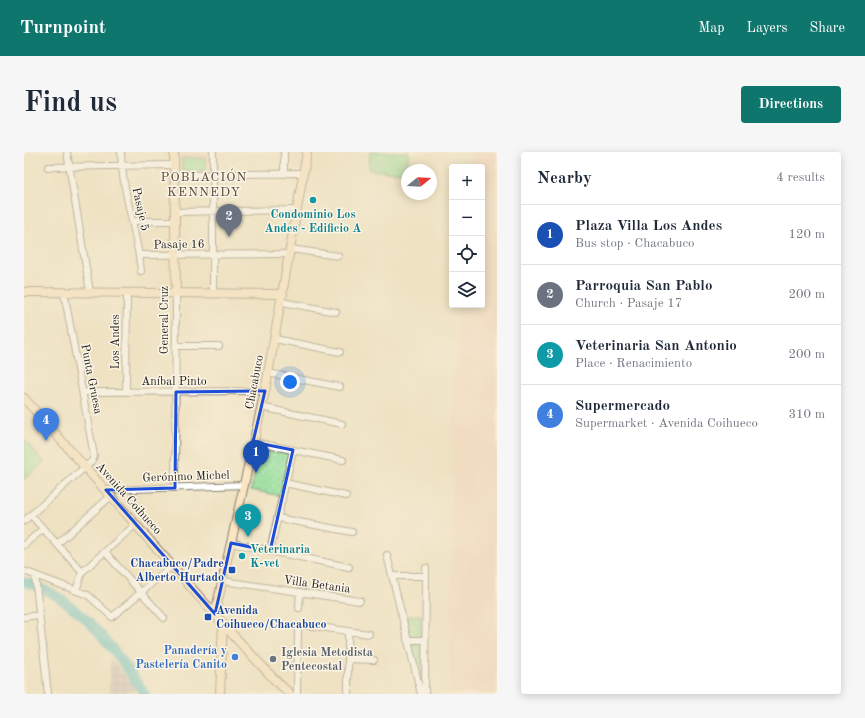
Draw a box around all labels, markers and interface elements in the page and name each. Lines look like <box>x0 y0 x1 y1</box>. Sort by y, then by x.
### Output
text: Turnpoint <box>20 19 106 38</box>
text: Map <box>699 21 725 35</box>
text: Layers <box>747 21 788 35</box>
text: Share <box>810 21 845 35</box>
button: Directions <box>741 86 841 123</box>
text: Find us <box>24 90 117 118</box>
north arrow <box>401 164 437 200</box>
map controls <box>449 164 485 308</box>
button: + <box>449 164 485 200</box>
district label: POBLACIÓN KENNEDY <box>161 168 247 199</box>
text: Nearby <box>537 170 592 187</box>
text: 4 results <box>776 171 825 184</box>
street label: Pasaje 5 <box>130 186 151 232</box>
marker: Condominio Los Andes - Edificio A <box>308 195 318 205</box>
button: − <box>449 200 485 236</box>
pin: 2 <box>216 204 242 237</box>
place label: Condominio Los Andes - Edificio A <box>265 209 361 235</box>
text: Plaza Villa Los Andes <box>575 219 722 234</box>
text: 1 <box>546 228 554 241</box>
text: 120 m <box>788 228 825 241</box>
button: locate <box>449 236 485 272</box>
text: Bus stop · Chacabuco <box>575 237 695 250</box>
street label: Pasaje 16 <box>153 239 205 251</box>
button: layers <box>449 272 485 308</box>
text: Parroquia San Pablo <box>575 279 713 294</box>
street label: General Cruz <box>159 286 171 354</box>
text: 2 <box>546 288 554 301</box>
text: 200 m <box>788 288 825 301</box>
text: Church · Pasaje 17 <box>575 297 682 310</box>
street label: Los Andes <box>110 314 122 370</box>
text: Veterinaria San Antonio <box>575 339 737 354</box>
street label: Punta Gruesa <box>78 343 104 415</box>
text: 3 <box>546 348 554 361</box>
text: 200 m <box>788 348 825 361</box>
street label: Chacabuco <box>244 354 266 411</box>
text: Place · Renacimiento <box>575 357 692 370</box>
your location <box>280 372 300 392</box>
street label: Aníbal Pinto <box>141 376 207 388</box>
text: Supermercado <box>575 399 670 414</box>
pin: 4 <box>33 408 59 441</box>
text: 4 <box>546 408 554 421</box>
text: 310 m <box>788 408 825 421</box>
text: Supermarket · Avenida Coihueco <box>575 417 758 430</box>
pin: 1 <box>243 440 269 473</box>
street label: Avenida Coihueco <box>93 461 163 537</box>
street label: Gerónimo Michel <box>142 469 230 485</box>
pin: 3 <box>235 504 261 537</box>
place label: Veterinaria K-vet <box>250 544 310 570</box>
marker: Veterinaria K-vet <box>237 551 247 561</box>
place label: Chacabuco/Padre Alberto Hurtado <box>130 558 224 584</box>
marker: Chacabuco/Padre Alberto Hurtado <box>227 565 237 575</box>
street label: Villa Betania <box>283 574 351 596</box>
place label: Avenida Coihueco/Chacabuco <box>216 605 327 631</box>
marker: Avenida Coihueco/Chacabuco <box>203 612 213 622</box>
place label: Panadería y Pastelería Canito <box>136 645 227 671</box>
place label: Iglesia Metodista Pentecostal <box>281 647 373 673</box>
marker: Panadería y Pastelería Canito <box>230 652 240 662</box>
marker: Iglesia Metodista Pentecostal <box>268 654 278 664</box>

